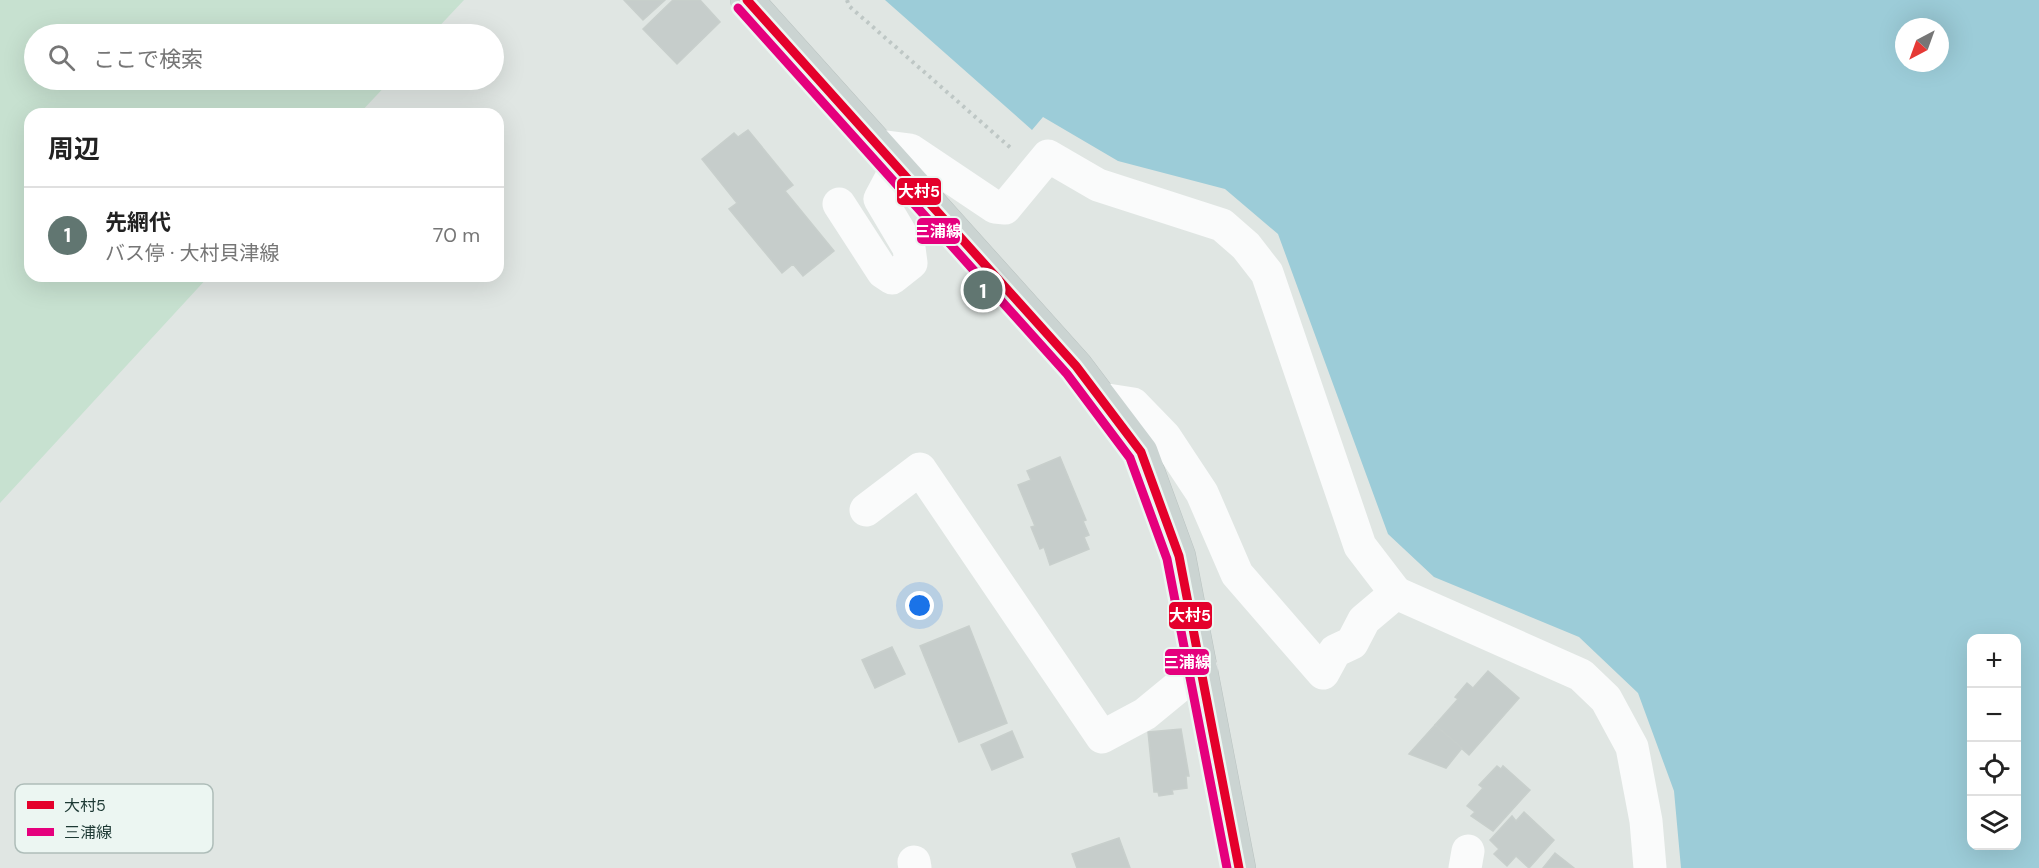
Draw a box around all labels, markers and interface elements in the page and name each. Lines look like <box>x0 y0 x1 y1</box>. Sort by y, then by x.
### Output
north arrow <box>1895 18 1949 72</box>
search box <box>24 24 504 90</box>
icon: search <box>45 41 78 74</box>
text: ここで検索 <box>93 45 203 74</box>
text: 周辺 <box>48 132 100 166</box>
line badge: 大村5 <box>896 177 942 206</box>
text: 大村5 <box>898 181 940 202</box>
text: 先網代 <box>105 208 171 237</box>
line badge: 三浦線 <box>916 217 961 245</box>
text: 三浦線 <box>914 221 962 242</box>
text: 1 <box>64 222 71 248</box>
text: 70 m <box>433 222 480 248</box>
text: バス停 · 大村貝津線 <box>105 240 280 266</box>
pin: 1 <box>964 268 1002 312</box>
your location <box>905 591 934 620</box>
line badge: 大村5 <box>1168 601 1213 630</box>
text: 大村5 <box>1169 605 1211 626</box>
map controls <box>1967 634 2021 850</box>
button: + <box>1967 634 2021 688</box>
line badge: 三浦線 <box>1164 648 1210 676</box>
text: 三浦線 <box>1163 652 1211 673</box>
button: − <box>1967 688 2021 742</box>
button: locate <box>1967 742 2021 796</box>
legend <box>15 784 213 853</box>
text: 大村5 <box>64 795 106 816</box>
button: layers <box>1967 796 2021 850</box>
text: 三浦線 <box>64 822 112 843</box>

